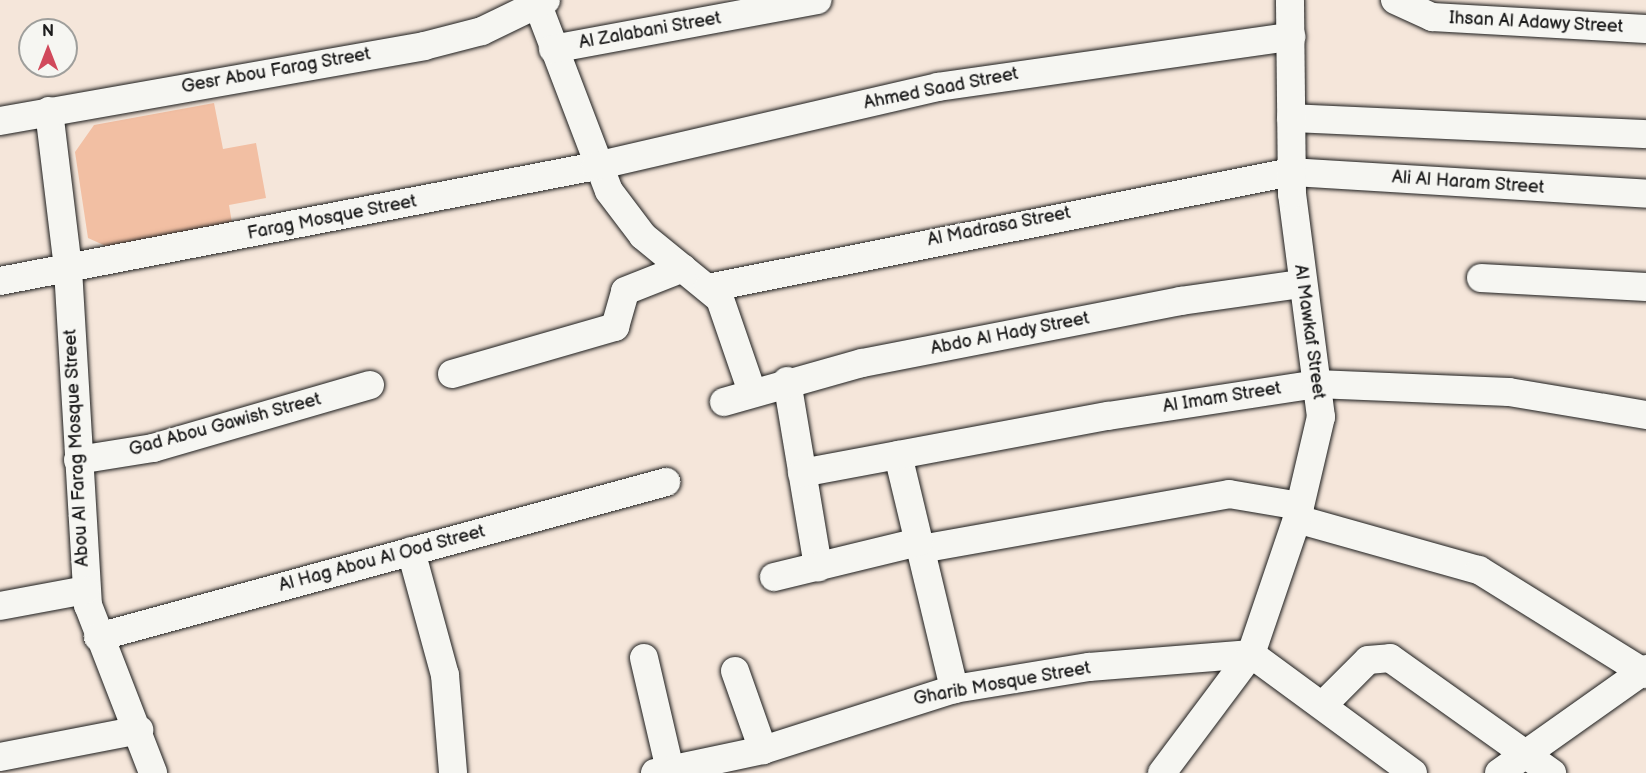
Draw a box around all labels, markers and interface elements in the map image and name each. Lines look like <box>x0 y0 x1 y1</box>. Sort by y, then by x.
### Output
street label: Al Zalabani Street <box>577 8 723 54</box>
street label: Ihsan Al Adawy Street <box>1448 8 1624 38</box>
north arrow <box>18 18 78 78</box>
text: N <box>42 22 54 41</box>
street label: Gesr Abou Farag Street <box>180 44 372 98</box>
street label: Ahmed Saad Street <box>862 63 1020 115</box>
street label: Ali Al Haram Street <box>1391 167 1545 199</box>
street label: Farag Mosque Street <box>245 191 419 245</box>
street label: Al Madrasa Street <box>925 203 1073 251</box>
street label: Al Mawkaf Street <box>1289 263 1329 401</box>
street label: Abdo Al Hady Street <box>928 308 1092 360</box>
street label: Abou Al Farag Mosque Street <box>60 329 94 567</box>
street label: Al Imam Street <box>1161 378 1283 418</box>
street label: Gad Abou Gawish Street <box>127 389 323 461</box>
street label: Al Hag Abou Al Ood Street <box>276 521 488 597</box>
street label: Gharib Mosque Street <box>912 658 1092 710</box>

